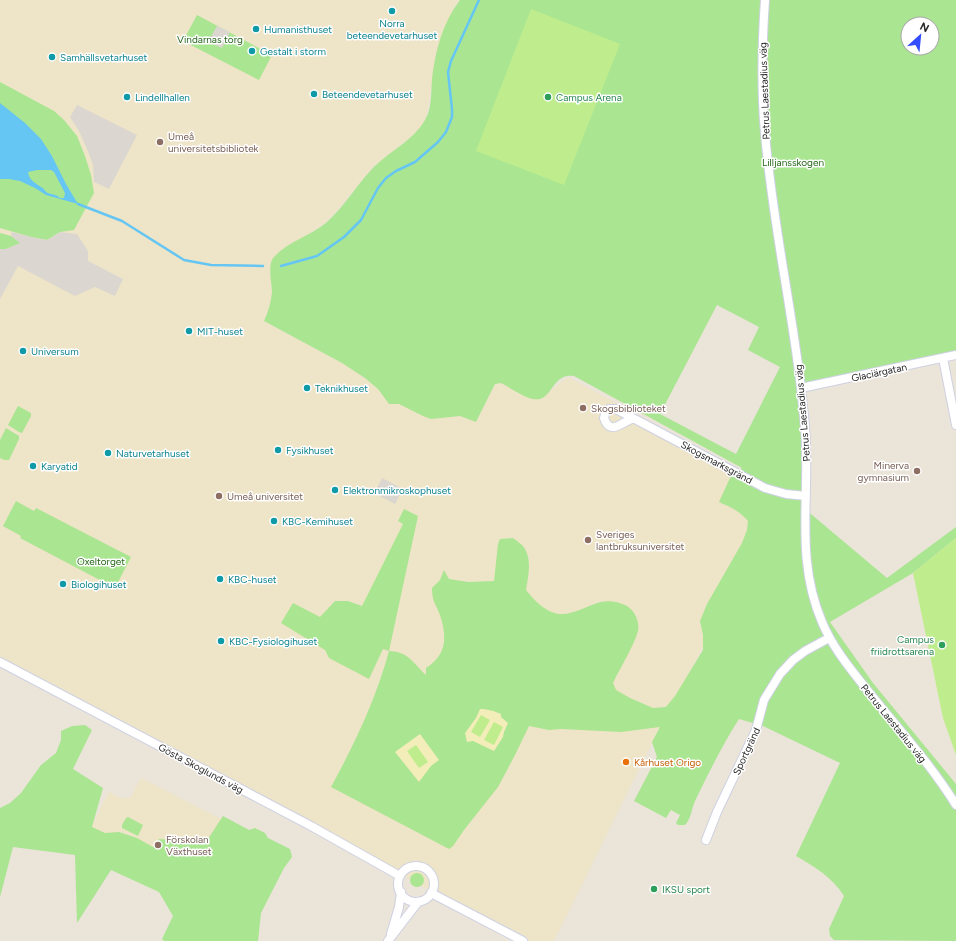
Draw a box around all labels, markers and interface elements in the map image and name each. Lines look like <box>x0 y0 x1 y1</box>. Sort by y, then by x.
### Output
marker: Norra beteendevetarhuset <box>387 6 397 16</box>
north arrow <box>900 16 940 56</box>
place label: Norra beteendevetarhuset <box>347 17 438 42</box>
text: N <box>918 20 931 35</box>
place label: Humanisthuset <box>264 23 332 36</box>
marker: Humanisthuset <box>251 24 261 34</box>
park label: Vindarnas torg <box>177 33 243 46</box>
street label: Petrus Laestadius väg <box>756 42 773 140</box>
place label: Gestalt i storm <box>260 45 326 58</box>
marker: Gestalt i storm <box>247 46 257 56</box>
place label: Samhällsvetarhuset <box>60 51 148 64</box>
marker: Samhällsvetarhuset <box>47 52 57 62</box>
place label: Beteendevetarhuset <box>322 88 413 101</box>
marker: Beteendevetarhuset <box>309 89 319 99</box>
place label: Lindellhallen <box>135 91 190 104</box>
place label: Campus Arena <box>556 91 622 104</box>
marker: Lindellhallen <box>122 92 132 102</box>
marker: Campus Arena <box>543 92 553 102</box>
place label: Umeå universitetsbibliotek <box>168 130 259 155</box>
marker: Umeå universitetsbibliotek <box>155 137 165 147</box>
park label: Lilljansskogen <box>762 156 824 169</box>
place label: MIT-huset <box>197 325 243 338</box>
marker: MIT-huset <box>184 326 194 336</box>
place label: Universum <box>31 345 79 358</box>
marker: Universum <box>18 346 28 356</box>
street label: Glaciärgatan <box>850 360 908 385</box>
street label: Petrus Laestadius väg <box>792 364 813 462</box>
place label: Teknikhuset <box>315 382 368 395</box>
marker: Teknikhuset <box>302 383 312 393</box>
place label: Skogsbiblioteket <box>591 402 666 415</box>
marker: Skogsbiblioteket <box>578 403 588 413</box>
street label: Skogsmarksgränd <box>679 438 755 487</box>
place label: Fysikhuset <box>286 444 334 457</box>
marker: Fysikhuset <box>273 445 283 455</box>
place label: Naturvetarhuset <box>116 447 190 460</box>
marker: Naturvetarhuset <box>103 448 113 458</box>
place label: Minerva gymnasium <box>858 459 909 484</box>
place label: Karyatid <box>41 460 78 473</box>
marker: Karyatid <box>28 461 38 471</box>
marker: Minerva gymnasium <box>912 466 922 476</box>
place label: Elektronmikroskophuset <box>343 484 451 497</box>
marker: Elektronmikroskophuset <box>330 485 340 495</box>
place label: Umeå universitet <box>227 490 303 503</box>
marker: Umeå universitet <box>214 491 224 501</box>
place label: KBC-Kemihuset <box>282 515 353 528</box>
marker: KBC-Kemihuset <box>269 516 279 526</box>
place label: Sveriges lantbruksuniversitet <box>596 528 685 553</box>
marker: Sveriges lantbruksuniversitet <box>583 535 593 545</box>
park label: Oxeltorget <box>77 555 125 568</box>
place label: KBC-huset <box>228 573 277 586</box>
marker: KBC-huset <box>215 574 225 584</box>
place label: Biologihuset <box>71 578 127 591</box>
marker: Biologihuset <box>58 579 68 589</box>
place label: Campus friidrottsarena <box>870 633 934 658</box>
place label: KBC-Fysiologihuset <box>229 635 318 648</box>
marker: KBC-Fysiologihuset <box>216 636 226 646</box>
marker: Campus friidrottsarena <box>937 640 947 650</box>
street label: Petrus Laestadius väg <box>858 681 929 765</box>
street label: Sportgränd <box>730 725 763 777</box>
street label: Gösta Skoglunds väg <box>156 741 246 796</box>
place label: Kårhuset Origo <box>634 756 701 769</box>
marker: Kårhuset Origo <box>621 757 631 767</box>
place label: Förskolan Växthuset <box>166 833 212 858</box>
marker: Förskolan Växthuset <box>153 840 163 850</box>
place label: IKSU sport <box>662 883 710 896</box>
marker: IKSU sport <box>649 884 659 894</box>

